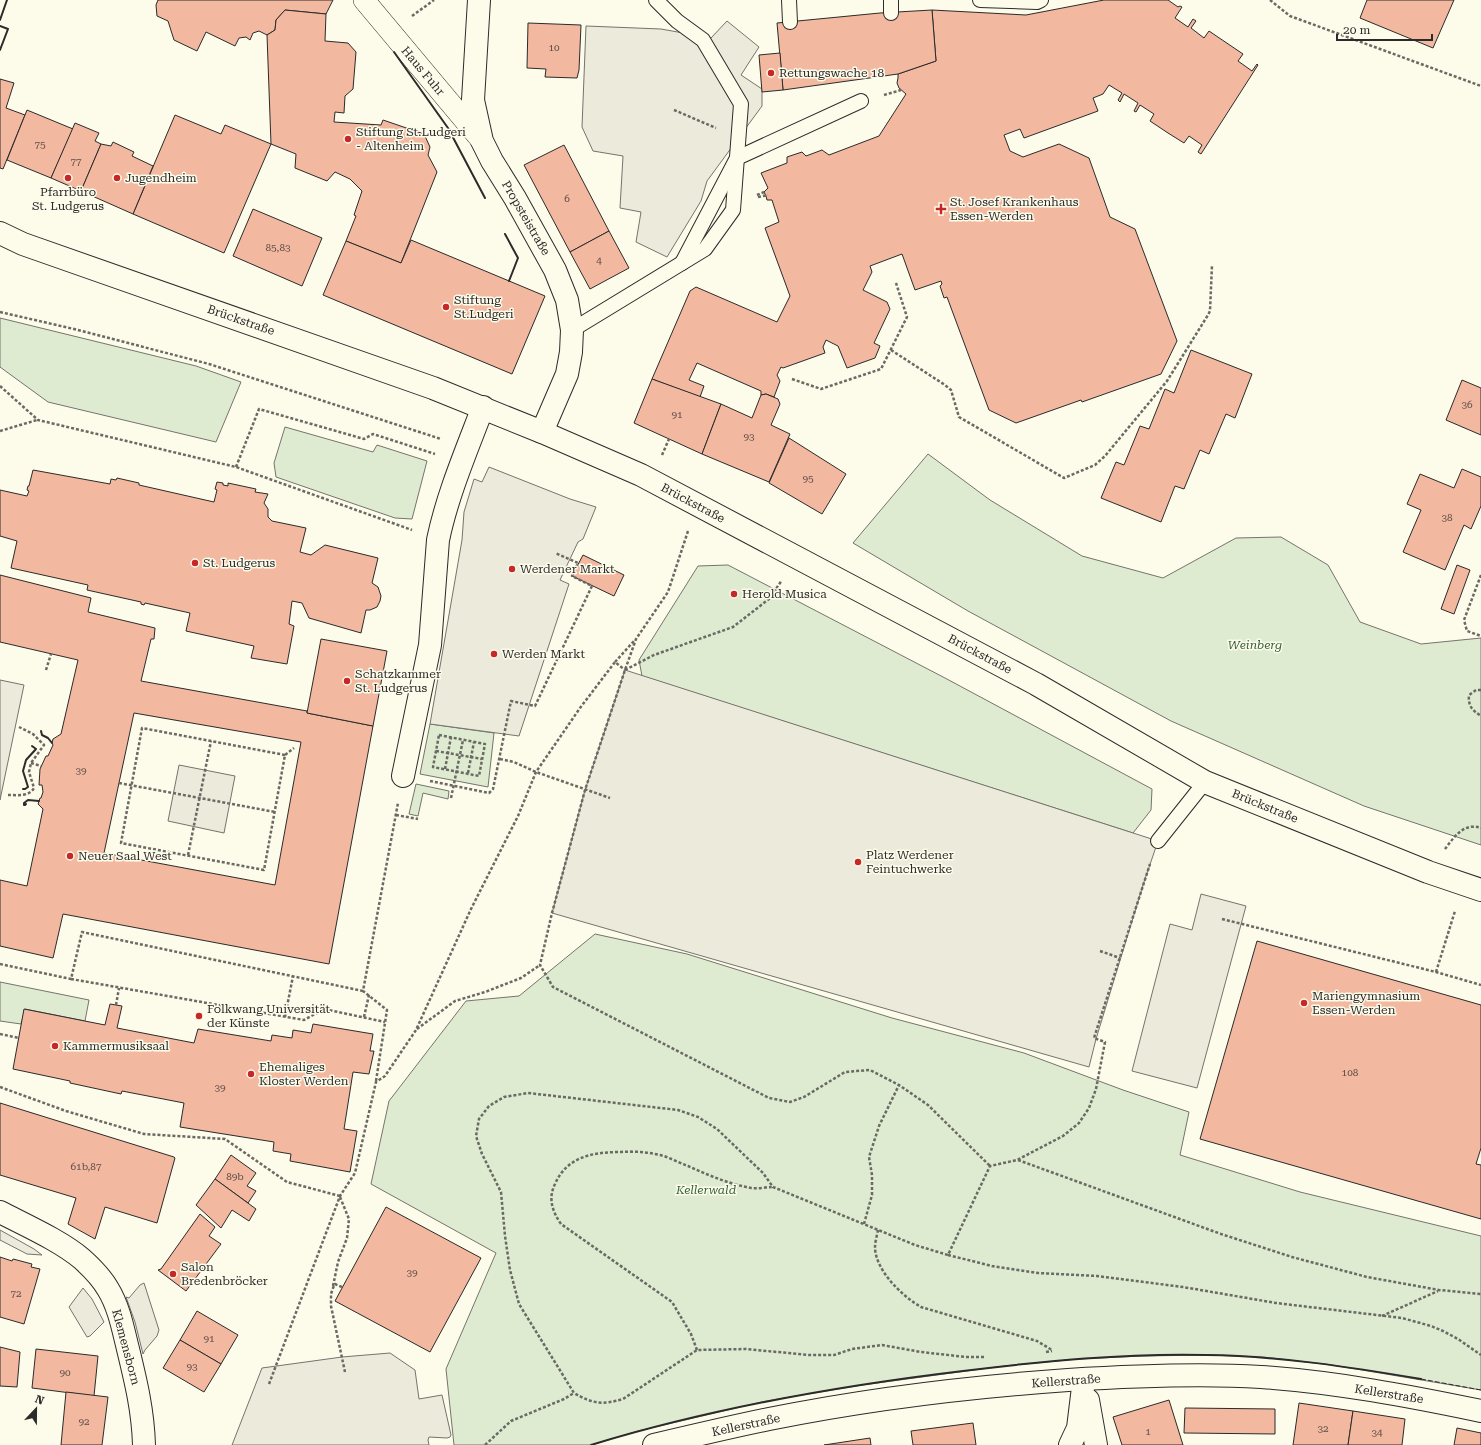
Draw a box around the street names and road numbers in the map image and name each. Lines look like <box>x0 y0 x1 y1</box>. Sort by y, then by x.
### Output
street label: Haus Fuhr <box>398 44 448 98</box>
street label: Propsteistraße <box>499 178 553 258</box>
street label: Brückstraße <box>206 302 277 338</box>
street label: Brückstraße <box>659 480 728 526</box>
street label: Brückstraße <box>946 631 1015 677</box>
street label: Brückstraße <box>1230 786 1301 826</box>
street label: Klemensborn <box>109 1308 143 1387</box>
street label: Kellerstraße <box>1031 1372 1102 1390</box>
street label: Kellerstraße <box>1354 1382 1425 1406</box>
street label: Kellerstraße <box>711 1411 782 1439</box>

